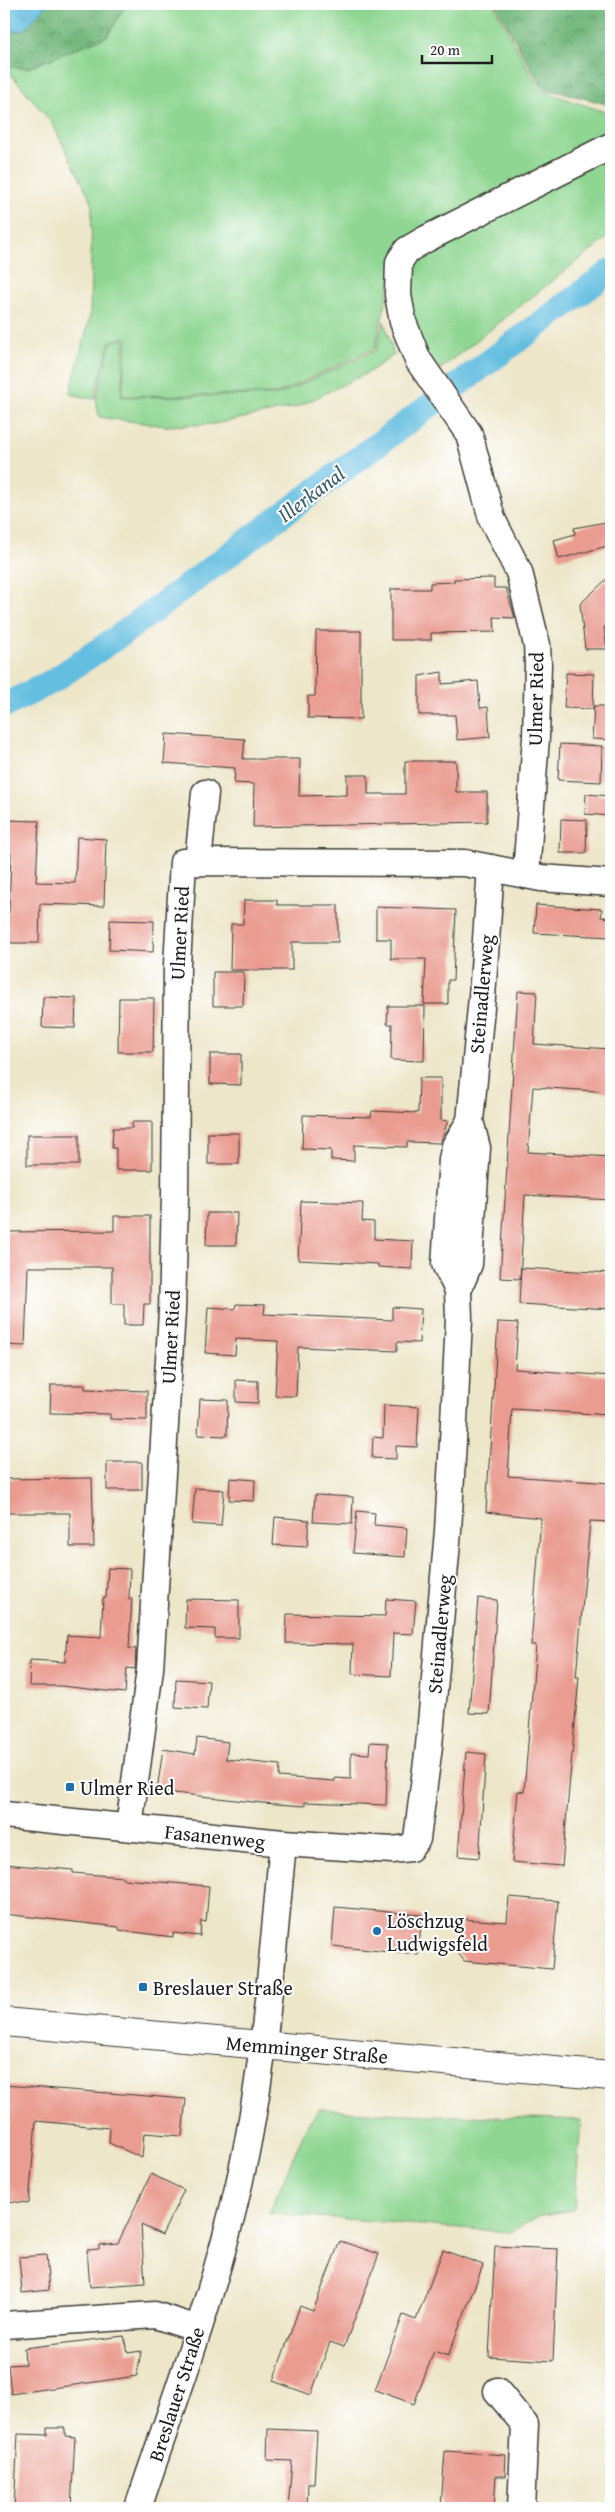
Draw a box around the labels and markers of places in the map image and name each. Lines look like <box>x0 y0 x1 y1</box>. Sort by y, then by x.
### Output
place label: Ulmer Ried <box>80 1773 175 1802</box>
marker: Ulmer Ried <box>64 1781 76 1793</box>
place label: Löschzug Ludwigsfeld <box>387 1906 488 1958</box>
marker: Löschzug Ludwigsfeld <box>371 1925 383 1937</box>
place label: Breslauer Straße <box>153 1973 293 2002</box>
marker: Breslauer Straße <box>137 1981 149 1993</box>

